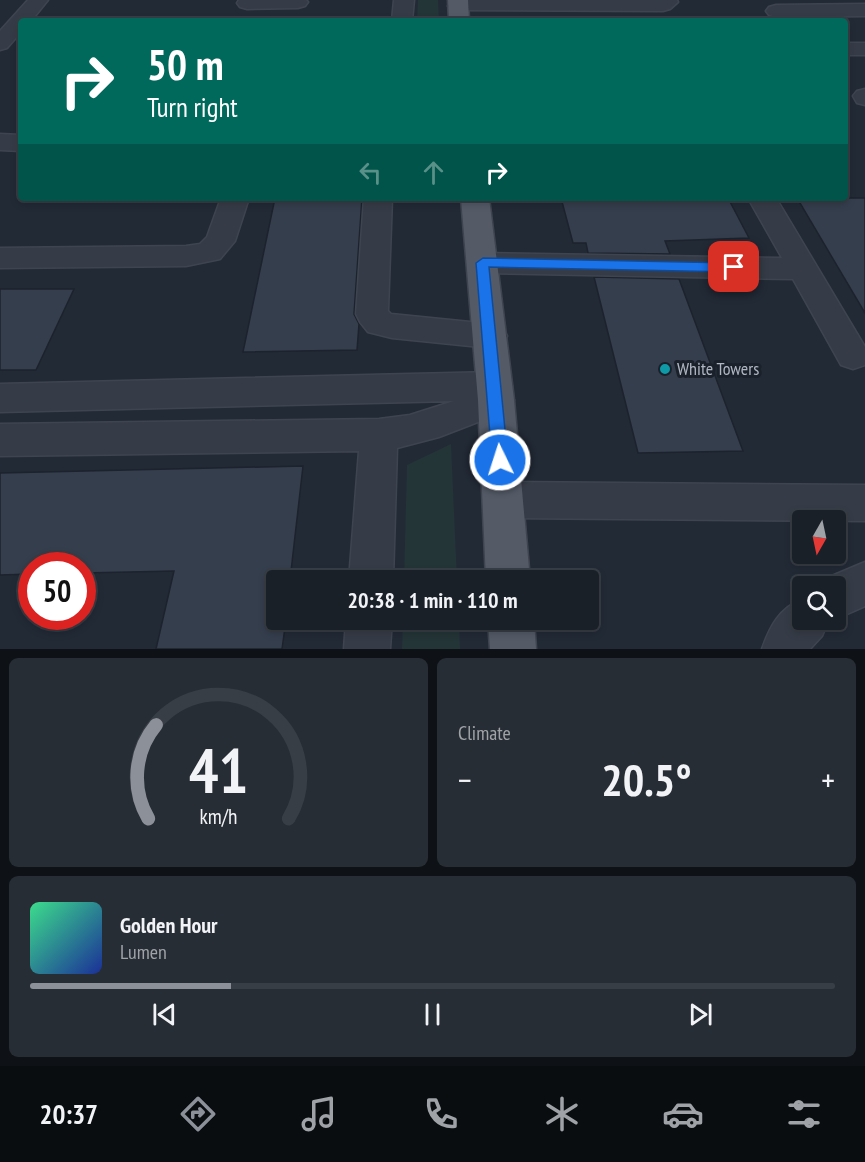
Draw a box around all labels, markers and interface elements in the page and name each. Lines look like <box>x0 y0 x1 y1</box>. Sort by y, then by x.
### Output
text: 50 m <box>147 37 224 92</box>
icon: right <box>48 42 126 120</box>
text: Turn right <box>147 90 238 124</box>
icon: left <box>354 156 387 189</box>
icon: ahead <box>417 156 450 189</box>
icon: right <box>480 156 513 189</box>
pin <box>708 241 759 292</box>
icon: arrive <box>717 250 750 283</box>
place label: White Towers <box>677 357 759 380</box>
marker: White Towers <box>658 362 672 376</box>
position arrow <box>468 428 532 492</box>
north arrow <box>792 510 846 564</box>
map controls <box>792 510 846 630</box>
speed limit sign: 50 <box>18 552 96 630</box>
button: search <box>792 576 846 630</box>
text: 20:38 · 1 min · 110 m <box>347 586 518 614</box>
text: Climate <box>458 720 511 746</box>
text: 41 <box>189 729 248 810</box>
text: 20.5° <box>601 750 692 808</box>
text: − <box>458 758 472 801</box>
text: + <box>821 758 835 801</box>
text: km/h <box>199 803 238 831</box>
text: Golden Hour <box>120 911 218 939</box>
text: Lumen <box>120 939 167 965</box>
icon: previous <box>148 998 181 1031</box>
icon: pause <box>416 998 449 1031</box>
icon: next <box>684 998 717 1031</box>
icon: directions <box>177 1093 219 1135</box>
icon: music <box>298 1093 340 1135</box>
icon: phone <box>420 1093 462 1135</box>
icon: climate <box>541 1093 583 1135</box>
icon: car <box>662 1093 704 1135</box>
icon: filters <box>783 1093 825 1135</box>
text: 20:37 <box>40 1097 98 1131</box>

